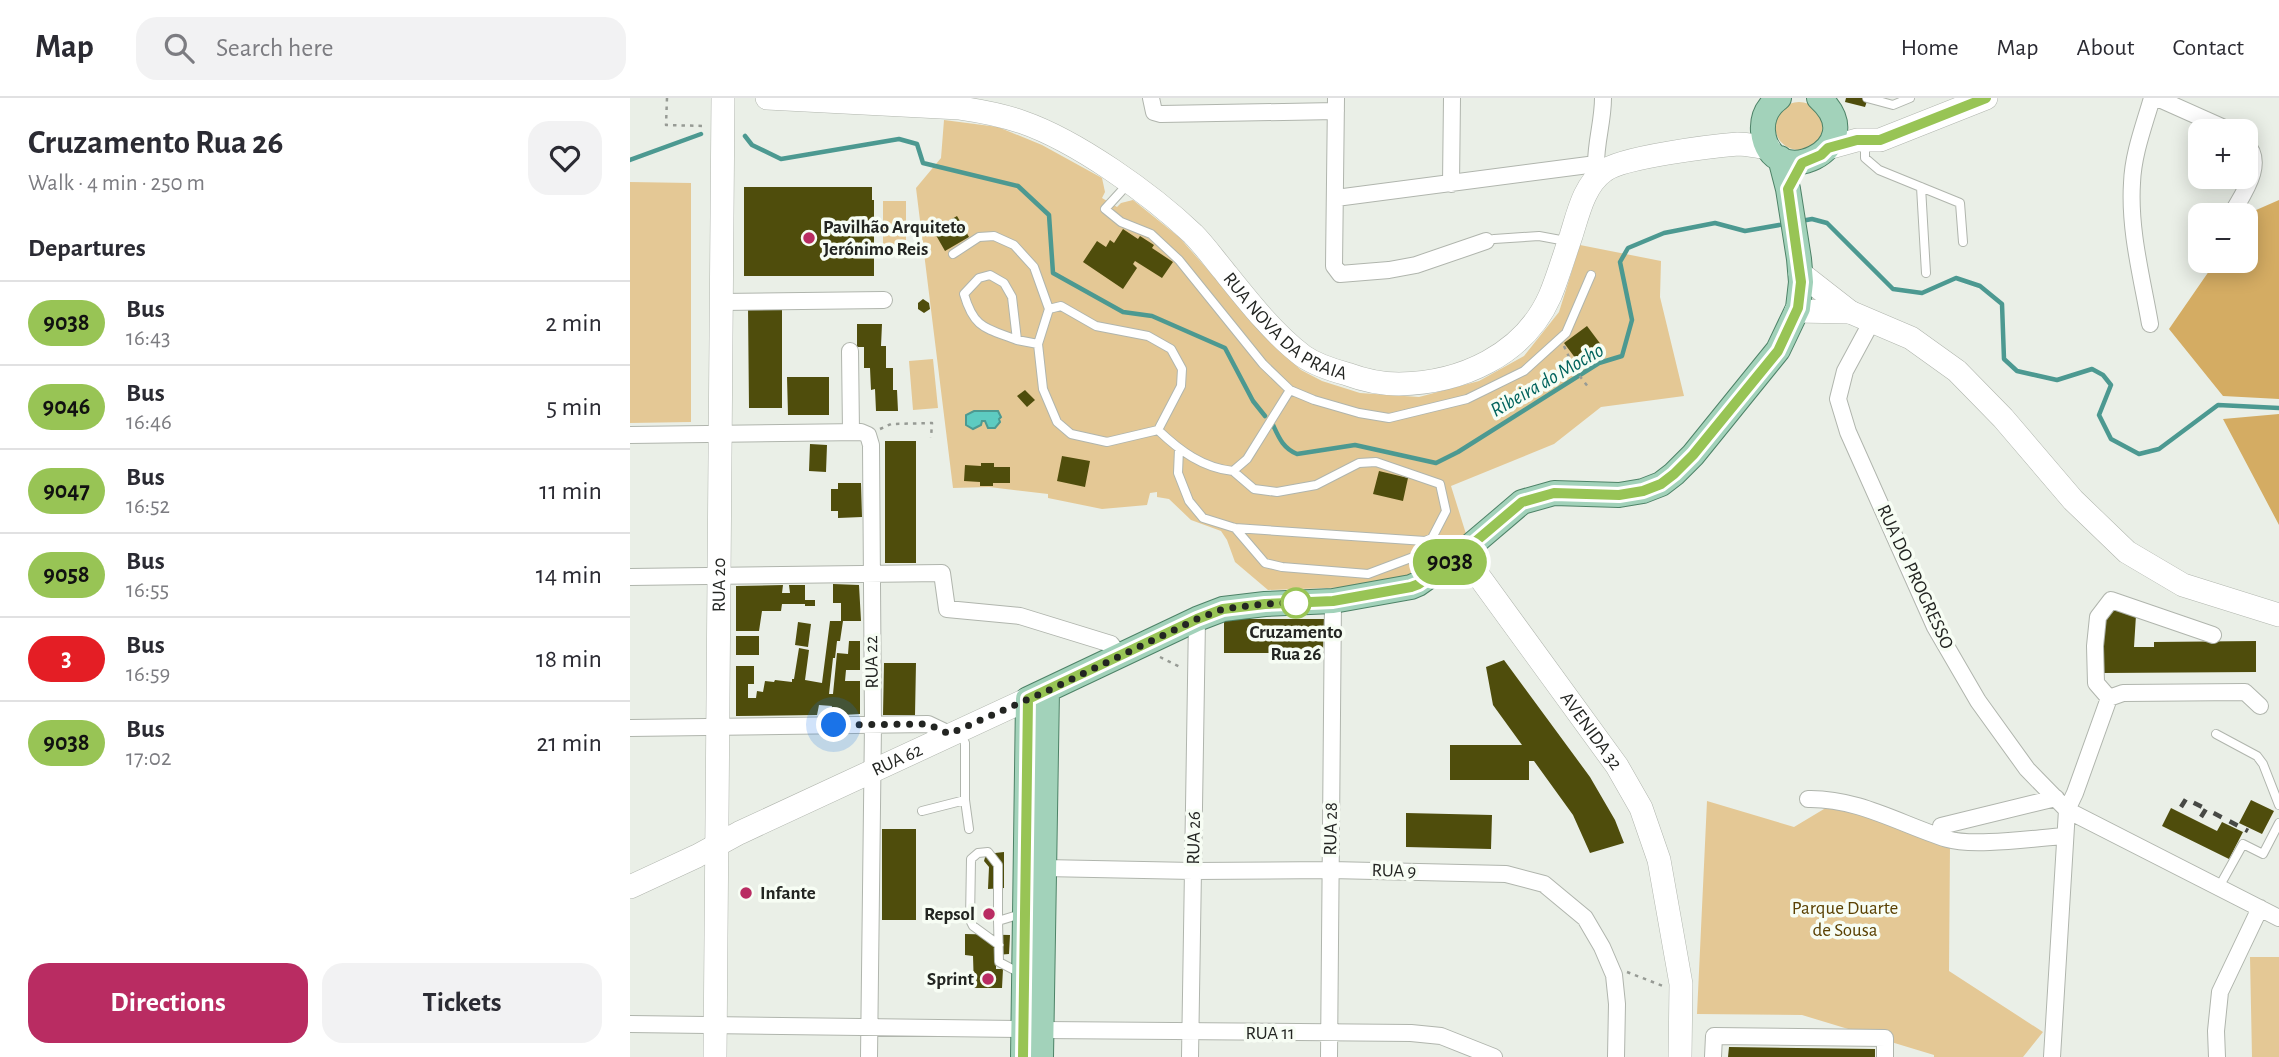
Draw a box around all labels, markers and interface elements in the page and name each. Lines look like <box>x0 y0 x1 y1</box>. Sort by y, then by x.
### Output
search box <box>136 17 626 80</box>
icon: search <box>160 29 198 67</box>
text: Map <box>35 31 94 64</box>
text: Search here <box>216 35 334 61</box>
text: Home <box>1901 36 1959 60</box>
text: Map <box>1997 36 2039 60</box>
text: About <box>2077 36 2134 60</box>
text: Contact <box>2172 36 2244 60</box>
map controls <box>2188 119 2258 273</box>
button: + <box>2188 119 2258 189</box>
button: heart <box>528 121 602 195</box>
text: Cruzamento Rua 26 <box>28 127 283 160</box>
text: Walk · 4 min · 250 m <box>28 172 205 195</box>
button: − <box>2188 203 2258 273</box>
place label: Pavilhão Arquiteto Jerónimo Reis <box>823 218 966 259</box>
marker: Pavilhão Arquiteto Jerónimo Reis <box>801 230 817 246</box>
text: Departures <box>28 235 146 261</box>
street label: RUA NOVA DA PRAIA <box>1220 269 1349 383</box>
text: Bus <box>126 296 165 322</box>
text: 2 min <box>545 310 602 336</box>
text: 9038 <box>43 311 90 335</box>
text: 16:43 <box>126 327 171 350</box>
water label: Ribeira do Mocho <box>1487 339 1607 421</box>
text: Bus <box>126 380 165 406</box>
text: 5 min <box>546 394 602 420</box>
text: 9046 <box>43 395 90 419</box>
text: 16:46 <box>126 411 172 434</box>
text: Bus <box>126 464 165 490</box>
text: 11 min <box>539 478 602 504</box>
text: 9047 <box>43 479 90 503</box>
text: 16:52 <box>126 495 170 518</box>
street label: RUA DO PROGRESSO <box>1873 502 1957 652</box>
line badge: 9038 <box>1401 539 1499 585</box>
text: Bus <box>126 548 165 574</box>
text: 9038 <box>1427 550 1473 574</box>
street label: RUA 20 <box>709 558 729 612</box>
text: 14 min <box>536 562 602 588</box>
text: 9058 <box>43 563 90 587</box>
text: 16:55 <box>126 579 169 602</box>
marker: Cruzamento Rua 26 <box>1281 588 1311 618</box>
place label: Cruzamento Rua 26 <box>1249 623 1343 664</box>
text: Bus <box>126 632 165 658</box>
street label: RUA 22 <box>862 635 882 689</box>
text: 18 min <box>536 646 602 672</box>
text: 3 <box>61 647 72 671</box>
text: 16:59 <box>126 663 170 686</box>
street label: AVENIDA 32 <box>1557 688 1626 774</box>
your location <box>816 707 851 742</box>
text: Bus <box>126 716 165 742</box>
text: 21 min <box>536 730 602 756</box>
text: 9038 <box>43 731 90 755</box>
street label: RUA 62 <box>869 740 926 780</box>
text: 17:02 <box>126 747 171 770</box>
street label: RUA 28 <box>1321 802 1341 856</box>
street label: RUA 26 <box>1184 811 1204 865</box>
street label: RUA 9 <box>1371 861 1417 881</box>
place label: Infante <box>760 884 816 903</box>
marker: Infante <box>738 885 754 901</box>
park label: Parque Duarte de Sousa <box>1792 899 1898 940</box>
place label: Repsol <box>924 905 975 924</box>
marker: Repsol <box>981 906 997 922</box>
button: Directions <box>28 963 308 1043</box>
button: Tickets <box>322 963 602 1043</box>
place label: Sprint <box>927 970 975 989</box>
marker: Sprint <box>980 971 996 987</box>
street label: RUA 11 <box>1246 1024 1294 1043</box>

